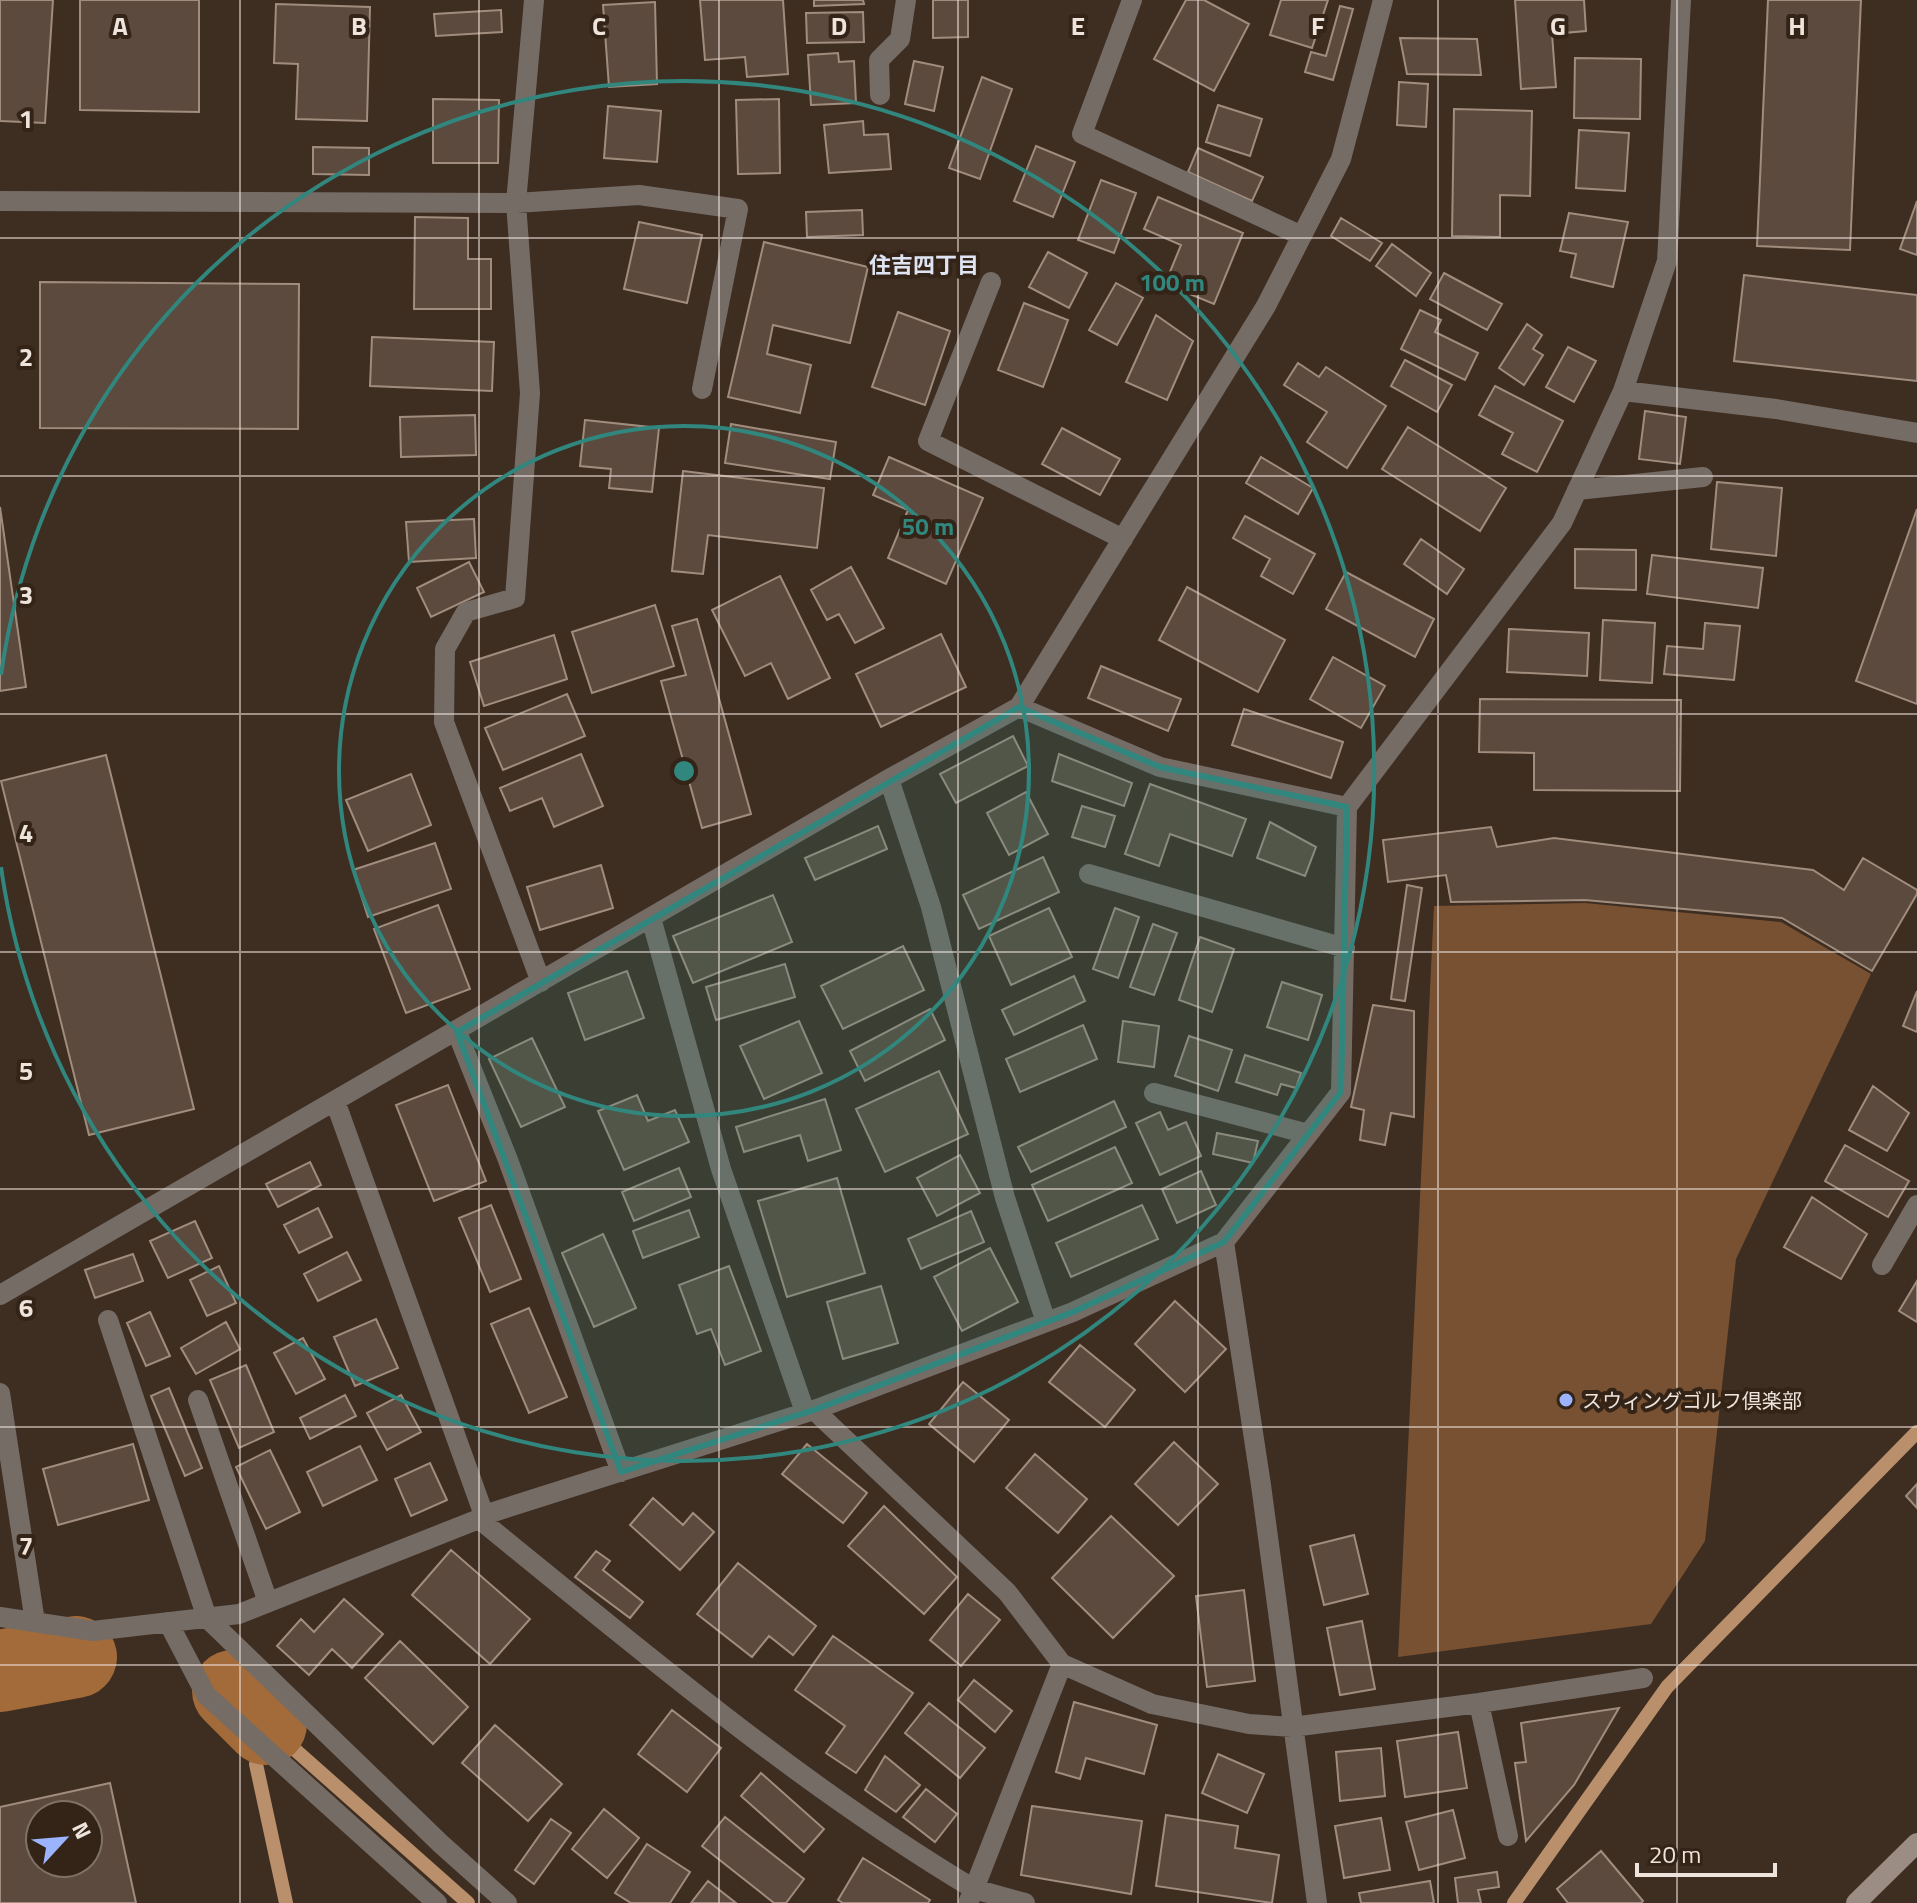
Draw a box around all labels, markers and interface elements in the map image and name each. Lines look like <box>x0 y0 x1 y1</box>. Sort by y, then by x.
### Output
text: A <box>112 6 128 45</box>
text: B <box>351 6 367 45</box>
text: C <box>592 6 606 45</box>
text: D <box>831 6 847 45</box>
text: E <box>1071 6 1085 45</box>
text: F <box>1311 6 1325 45</box>
text: G <box>1550 6 1566 45</box>
text: H <box>1788 6 1806 45</box>
text: 1 <box>19 99 33 138</box>
district label: 住吉四丁目 <box>869 248 979 282</box>
text: 100 m <box>1139 264 1205 300</box>
text: 2 <box>19 337 33 376</box>
text: 50 m <box>902 508 954 544</box>
text: 3 <box>19 575 33 614</box>
centre of rings <box>670 757 698 785</box>
text: 4 <box>19 813 33 852</box>
text: 5 <box>19 1051 33 1090</box>
text: 6 <box>19 1288 33 1327</box>
place label: スウィングゴルフ倶楽部 <box>1582 1385 1802 1416</box>
marker: スウィングゴルフ倶楽部 <box>1557 1391 1575 1409</box>
text: 7 <box>19 1526 33 1565</box>
north arrow <box>24 1799 104 1879</box>
text: N <box>63 1816 101 1845</box>
scale bar <box>1637 1827 1775 1877</box>
text: 20 m <box>1649 1836 1701 1872</box>

